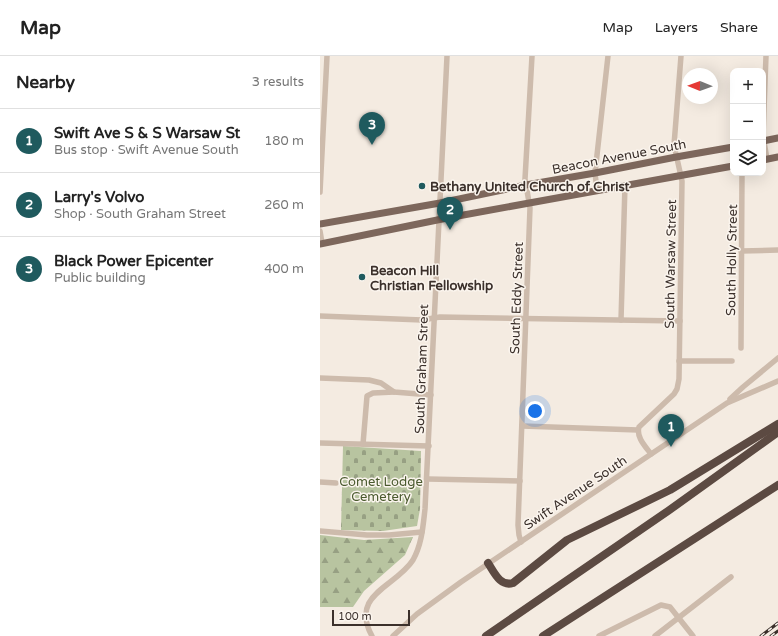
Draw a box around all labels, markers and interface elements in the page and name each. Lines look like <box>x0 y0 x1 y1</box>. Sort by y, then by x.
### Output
text: Map <box>20 17 61 39</box>
text: Map <box>603 19 633 36</box>
text: Layers <box>655 19 698 36</box>
text: Share <box>720 19 758 36</box>
north arrow <box>682 68 718 104</box>
map controls <box>730 68 766 176</box>
button: + <box>730 68 766 104</box>
text: Nearby <box>16 72 75 93</box>
text: 3 results <box>252 74 304 90</box>
button: − <box>730 104 766 140</box>
pin: 3 <box>359 112 385 145</box>
text: Swift Ave S & S Warsaw St <box>54 124 240 142</box>
text: 1 <box>25 133 33 149</box>
text: 180 m <box>264 133 304 149</box>
street label: Beacon Avenue South <box>551 136 688 178</box>
button: layers <box>730 140 766 176</box>
text: Bus stop · Swift Avenue South <box>54 142 239 158</box>
place label: Bethany United Church of Christ <box>430 179 630 195</box>
marker: Bethany United Church of Christ <box>417 181 427 191</box>
text: Larry's Volvo <box>54 188 144 206</box>
text: 2 <box>25 197 33 213</box>
text: 260 m <box>264 197 304 213</box>
pin: 2 <box>437 197 463 230</box>
street label: South Warsaw Street <box>662 199 680 329</box>
street label: South Holly Street <box>723 204 741 316</box>
text: Shop · South Graham Street <box>54 206 226 222</box>
street label: South Eddy Street <box>507 242 527 354</box>
text: Black Power Epicenter <box>54 252 213 270</box>
text: 3 <box>25 261 33 277</box>
text: 400 m <box>264 261 304 277</box>
place label: Beacon Hill Christian Fellowship <box>370 263 493 294</box>
text: Public building <box>54 270 146 286</box>
marker: Beacon Hill Christian Fellowship <box>357 272 367 282</box>
street label: South Graham Street <box>412 304 432 434</box>
your location <box>525 401 545 421</box>
pin: 1 <box>658 414 684 447</box>
street label: Swift Avenue South <box>521 452 630 533</box>
park label: Comet Lodge Cemetery <box>339 474 423 505</box>
scale bar <box>332 608 410 627</box>
text: 100 m <box>338 610 372 623</box>

